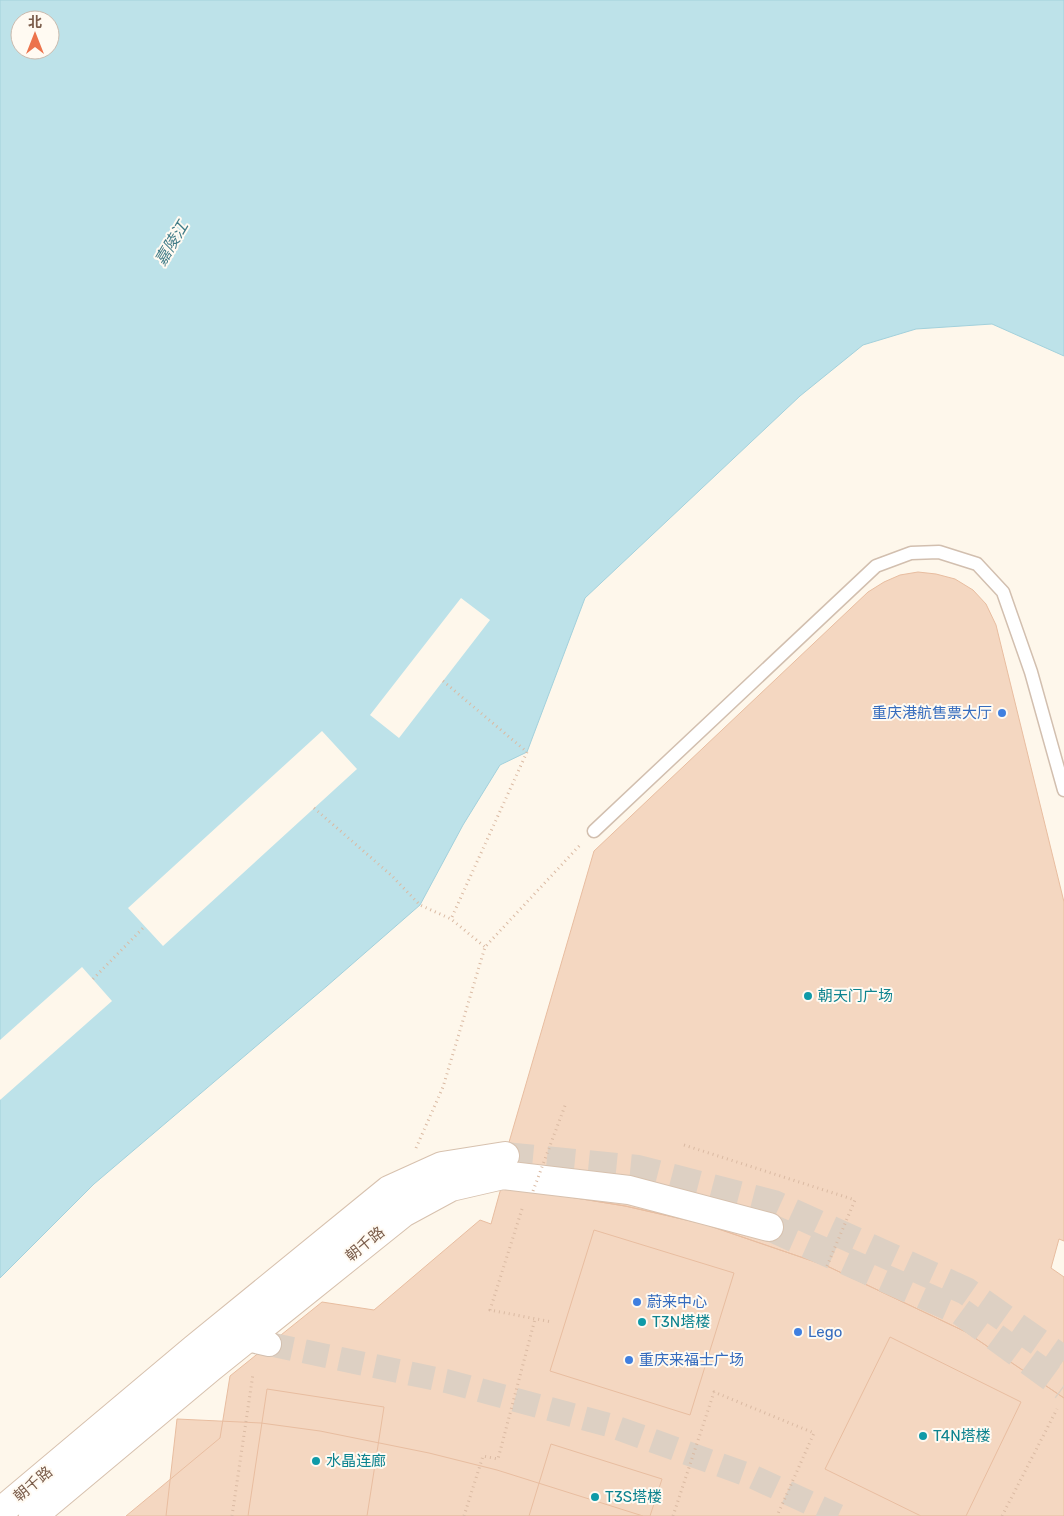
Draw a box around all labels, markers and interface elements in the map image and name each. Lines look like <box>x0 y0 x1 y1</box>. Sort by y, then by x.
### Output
north arrow <box>10 10 60 60</box>
text: 北 <box>28 14 42 31</box>
water label: 嘉陵江 <box>151 216 193 269</box>
place label: 重庆港航售票大厅 <box>872 704 992 722</box>
marker: 重庆港航售票大厅 <box>996 707 1008 719</box>
place label: 朝天门广场 <box>818 987 893 1005</box>
marker: 朝天门广场 <box>802 990 814 1002</box>
street label: 朝千路 <box>342 1223 388 1265</box>
place label: 蔚来中心 <box>647 1293 707 1311</box>
marker: 蔚来中心 <box>631 1296 643 1308</box>
place label: T3N塔楼 <box>652 1313 710 1331</box>
marker: T3N塔楼 <box>636 1316 648 1328</box>
place label: Lego <box>808 1323 842 1341</box>
marker: Lego <box>792 1326 804 1338</box>
place label: 重庆来福士广场 <box>639 1351 744 1369</box>
marker: 重庆来福士广场 <box>623 1354 635 1366</box>
place label: T4N塔楼 <box>933 1427 991 1445</box>
marker: T4N塔楼 <box>917 1430 929 1442</box>
place label: 水晶连廊 <box>326 1452 386 1470</box>
marker: 水晶连廊 <box>310 1455 322 1467</box>
street label: 朝千路 <box>10 1463 56 1505</box>
place label: T3S塔楼 <box>605 1488 662 1506</box>
marker: T3S塔楼 <box>589 1491 601 1503</box>

